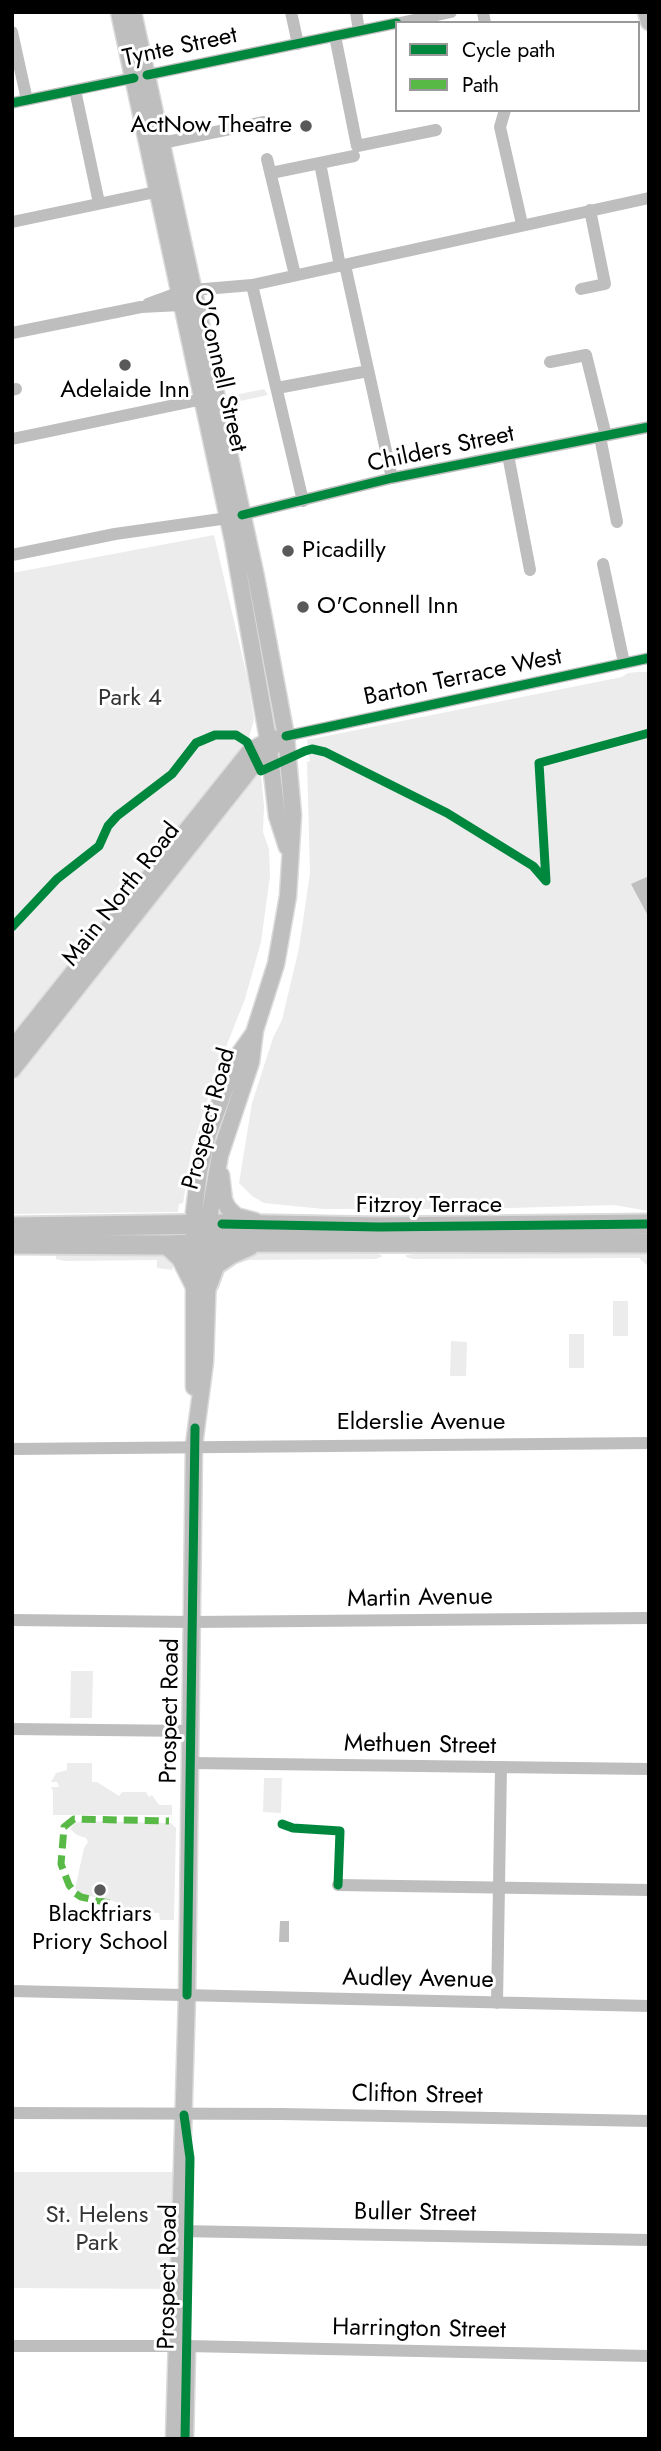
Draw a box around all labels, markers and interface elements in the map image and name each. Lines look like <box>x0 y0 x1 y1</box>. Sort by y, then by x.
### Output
legend <box>395 21 640 112</box>
street label: Tynte Street <box>120 22 240 74</box>
text: Cycle path <box>462 35 555 65</box>
text: Path <box>462 70 499 100</box>
place label: ActNow Theatre <box>130 112 292 140</box>
marker: ActNow Theatre <box>298 118 314 134</box>
street label: O'Connell Street <box>186 285 252 455</box>
marker: Adelaide Inn <box>117 357 133 373</box>
place label: Adelaide Inn <box>60 377 190 405</box>
street label: Childers Street <box>365 420 517 480</box>
place label: Picadilly <box>302 537 386 565</box>
marker: Picadilly <box>280 543 296 559</box>
place label: O'Connell Inn <box>317 593 459 621</box>
marker: O'Connell Inn <box>295 599 311 615</box>
street label: Barton Terrace West <box>361 643 565 713</box>
park label: Park 4 <box>98 685 162 713</box>
street label: Main North Road <box>57 817 187 973</box>
street label: Prospect Road <box>177 1045 243 1193</box>
street label: Fitzroy Terrace <box>356 1192 502 1220</box>
street label: Elderslie Avenue <box>337 1409 505 1437</box>
street label: Martin Avenue <box>347 1583 493 1615</box>
street label: Prospect Road <box>155 1638 187 1784</box>
street label: Methuen Street <box>344 1730 496 1762</box>
marker: Blackfriars Priory School <box>92 1882 108 1898</box>
place label: Blackfriars Priory School <box>32 1901 168 1957</box>
street label: Audley Avenue <box>342 1964 494 1996</box>
street label: Clifton Street <box>351 2080 483 2112</box>
street label: Buller Street <box>354 2199 476 2229</box>
park label: St. Helens Park <box>46 2202 148 2258</box>
street label: Prospect Road <box>153 2204 185 2350</box>
street label: Harrington Street <box>332 2314 506 2346</box>

